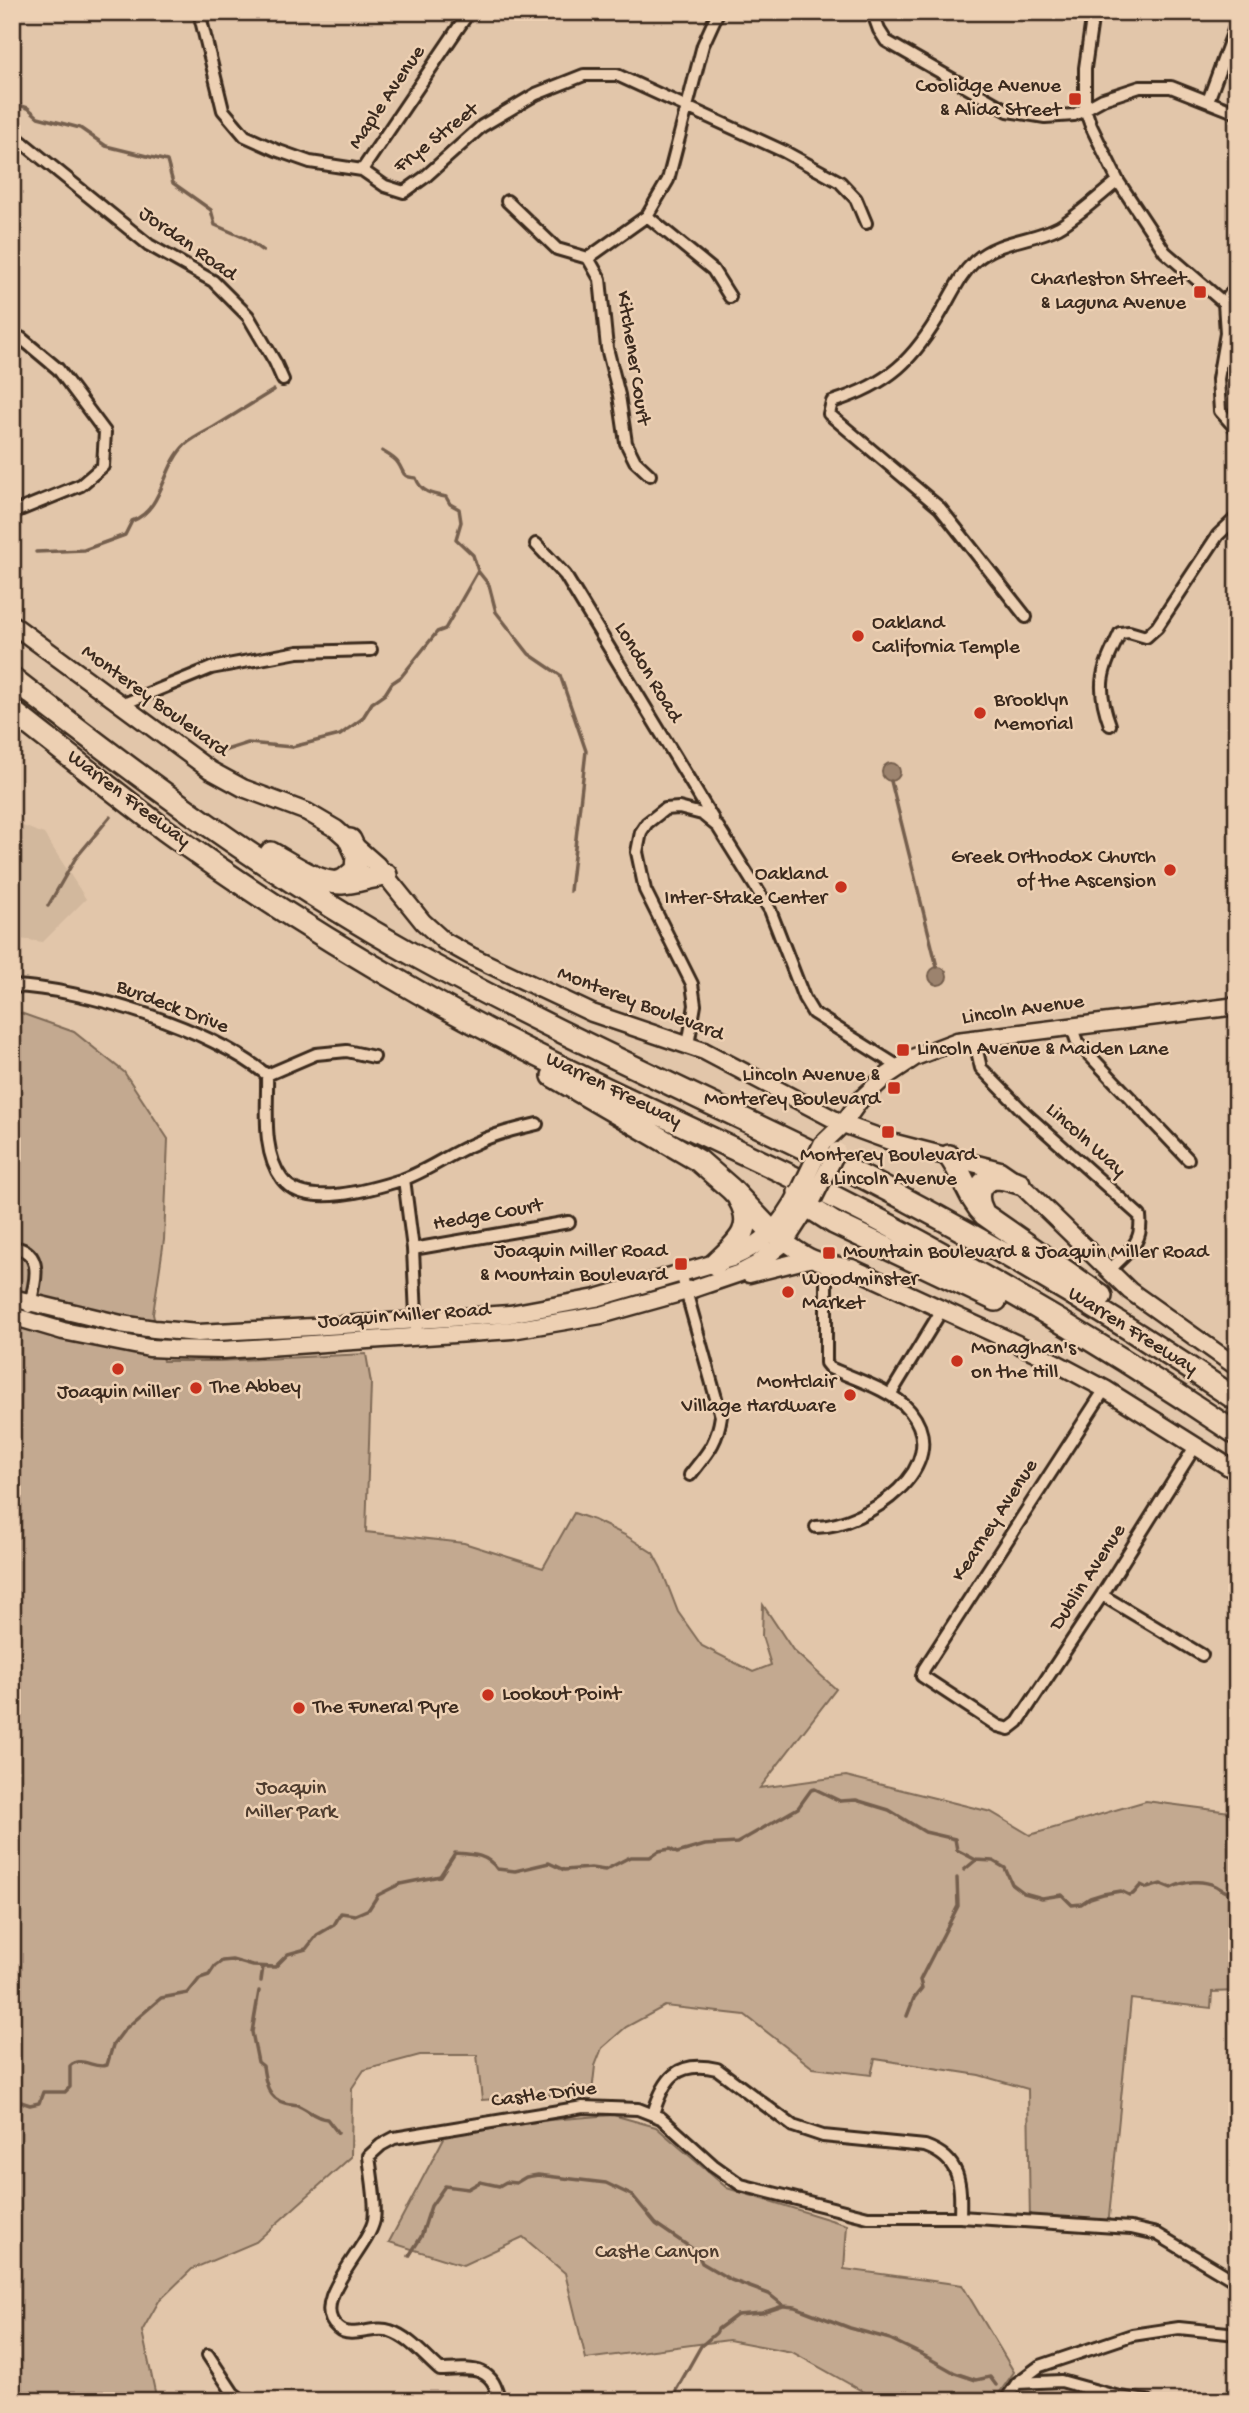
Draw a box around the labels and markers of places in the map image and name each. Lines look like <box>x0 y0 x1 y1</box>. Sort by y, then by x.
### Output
place label: Coolidge Avenue & Alida Street <box>915 75 1063 124</box>
marker: Coolidge Avenue & Alida Street <box>1067 91 1083 107</box>
place label: Charleston Street & Laguna Avenue <box>1031 268 1188 317</box>
marker: Charleston Street & Laguna Avenue <box>1192 284 1208 300</box>
place label: Oakland California Temple <box>872 612 1021 661</box>
marker: Oakland California Temple <box>850 628 866 644</box>
place label: Brooklyn Memorial <box>993 689 1074 738</box>
marker: Brooklyn Memorial <box>972 705 988 721</box>
place label: Greek Orthodox Church of the Ascension <box>951 846 1156 895</box>
marker: Greek Orthodox Church of the Ascension <box>1162 862 1178 878</box>
place label: Oakland Inter-Stake Center <box>664 863 829 912</box>
marker: Oakland Inter-Stake Center <box>833 879 849 895</box>
place label: Lincoln Avenue & Maiden Lane <box>917 1038 1170 1063</box>
marker: Lincoln Avenue & Maiden Lane <box>895 1042 911 1058</box>
place label: Lincoln Avenue & Monterey Boulevard <box>704 1064 882 1113</box>
marker: Lincoln Avenue & Monterey Boulevard <box>886 1080 902 1096</box>
marker: Monterey Boulevard & Lincoln Avenue <box>880 1124 896 1140</box>
place label: Monterey Boulevard & Lincoln Avenue <box>800 1144 978 1193</box>
place label: Joaquin Miller Road & Mountain Boulevard <box>480 1240 669 1289</box>
place label: Mountain Boulevard & Joaquin Miller Road <box>843 1241 1210 1266</box>
marker: Mountain Boulevard & Joaquin Miller Road <box>821 1245 837 1261</box>
marker: Joaquin Miller Road & Mountain Boulevard <box>673 1256 689 1272</box>
place label: Woodminster Market <box>802 1268 920 1317</box>
marker: Woodminster Market <box>780 1284 796 1300</box>
place label: Monaghan's on the Hill <box>971 1337 1077 1386</box>
marker: Monaghan's on the Hill <box>949 1353 965 1369</box>
marker: Joaquin Miller <box>110 1361 126 1377</box>
place label: Montclair Village Hardware <box>681 1371 838 1420</box>
place label: The Abbey <box>209 1376 301 1401</box>
marker: The Abbey <box>188 1380 204 1396</box>
place label: Joaquin Miller <box>57 1381 181 1406</box>
marker: Montclair Village Hardware <box>842 1387 858 1403</box>
place label: Lookout Point <box>502 1683 623 1708</box>
marker: Lookout Point <box>480 1687 496 1703</box>
place label: The Funeral Pyre <box>312 1696 460 1721</box>
marker: The Funeral Pyre <box>291 1700 307 1716</box>

